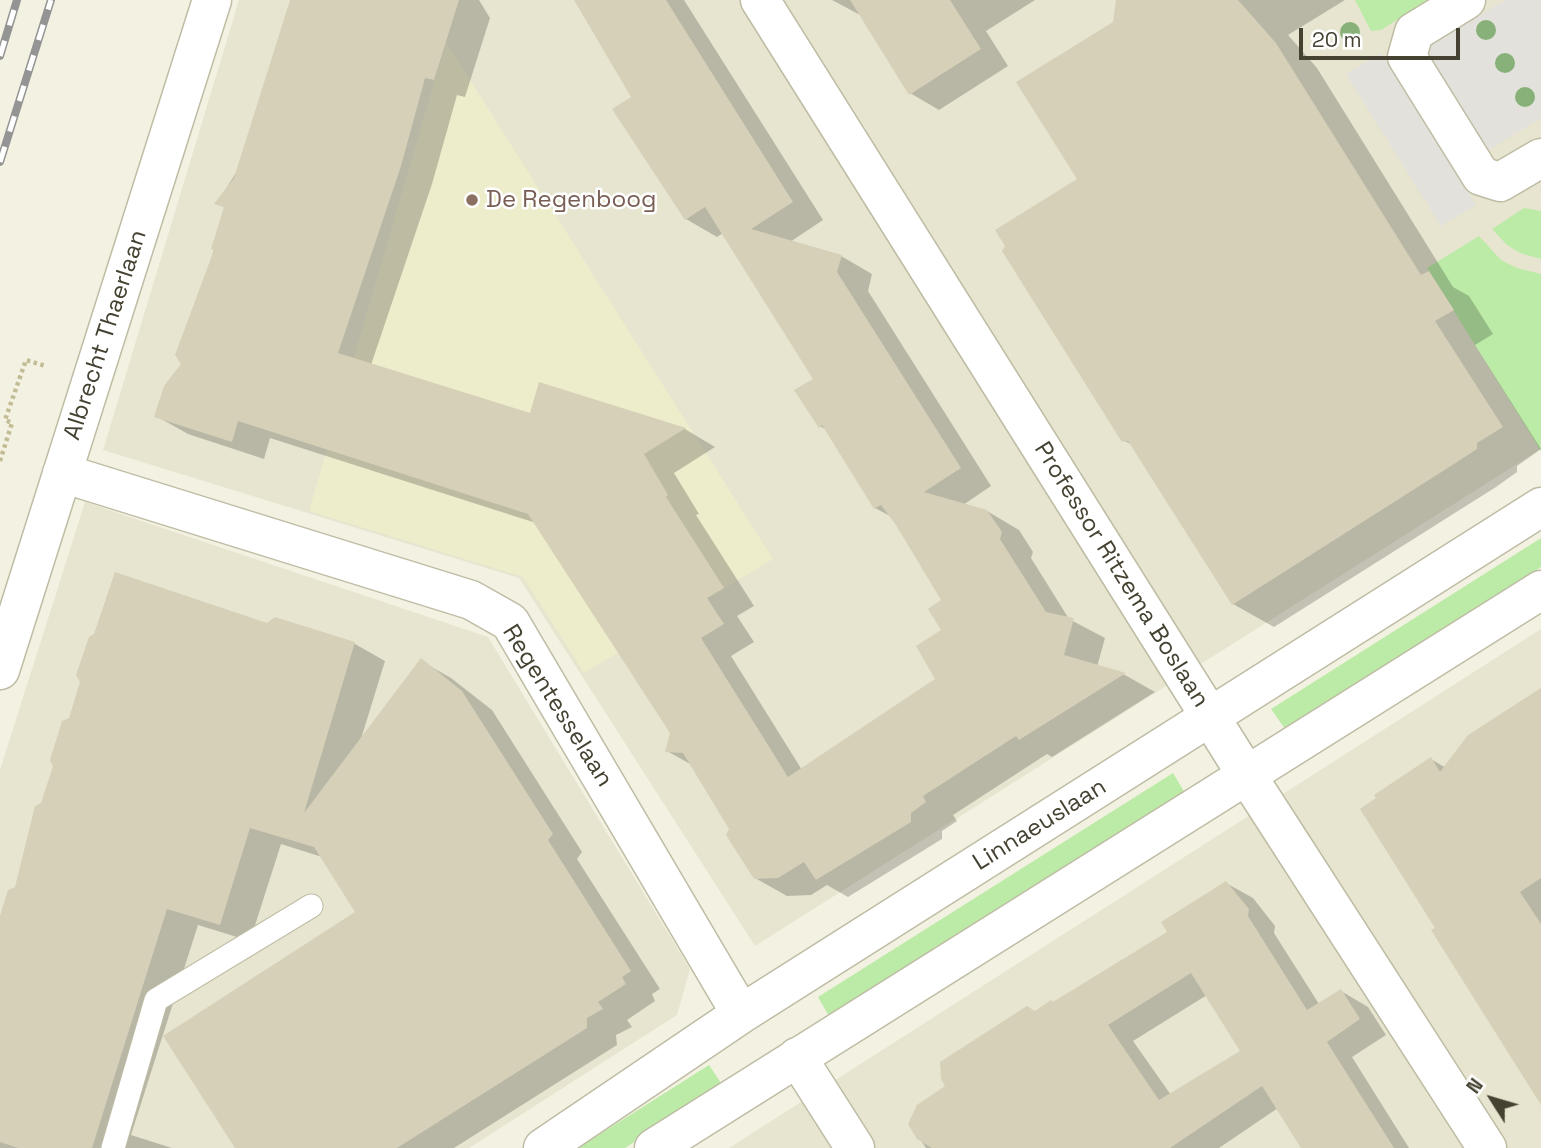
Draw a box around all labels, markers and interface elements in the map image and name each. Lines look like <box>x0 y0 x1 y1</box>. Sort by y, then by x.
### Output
scale bar <box>1303 14 1464 58</box>
text: 20 m <box>1312 26 1362 53</box>
place label: De Regenboog <box>486 186 656 214</box>
marker: De Regenboog <box>464 192 480 208</box>
street label: Albrecht Thaerlaan <box>58 226 154 444</box>
street label: Professor Ritzema Boslaan <box>1027 437 1215 713</box>
street label: Regentesselaan <box>496 620 618 792</box>
street label: Linnaeuslaan <box>968 773 1112 877</box>
north arrow <box>1457 1064 1527 1134</box>
text: N <box>1461 1073 1489 1099</box>

